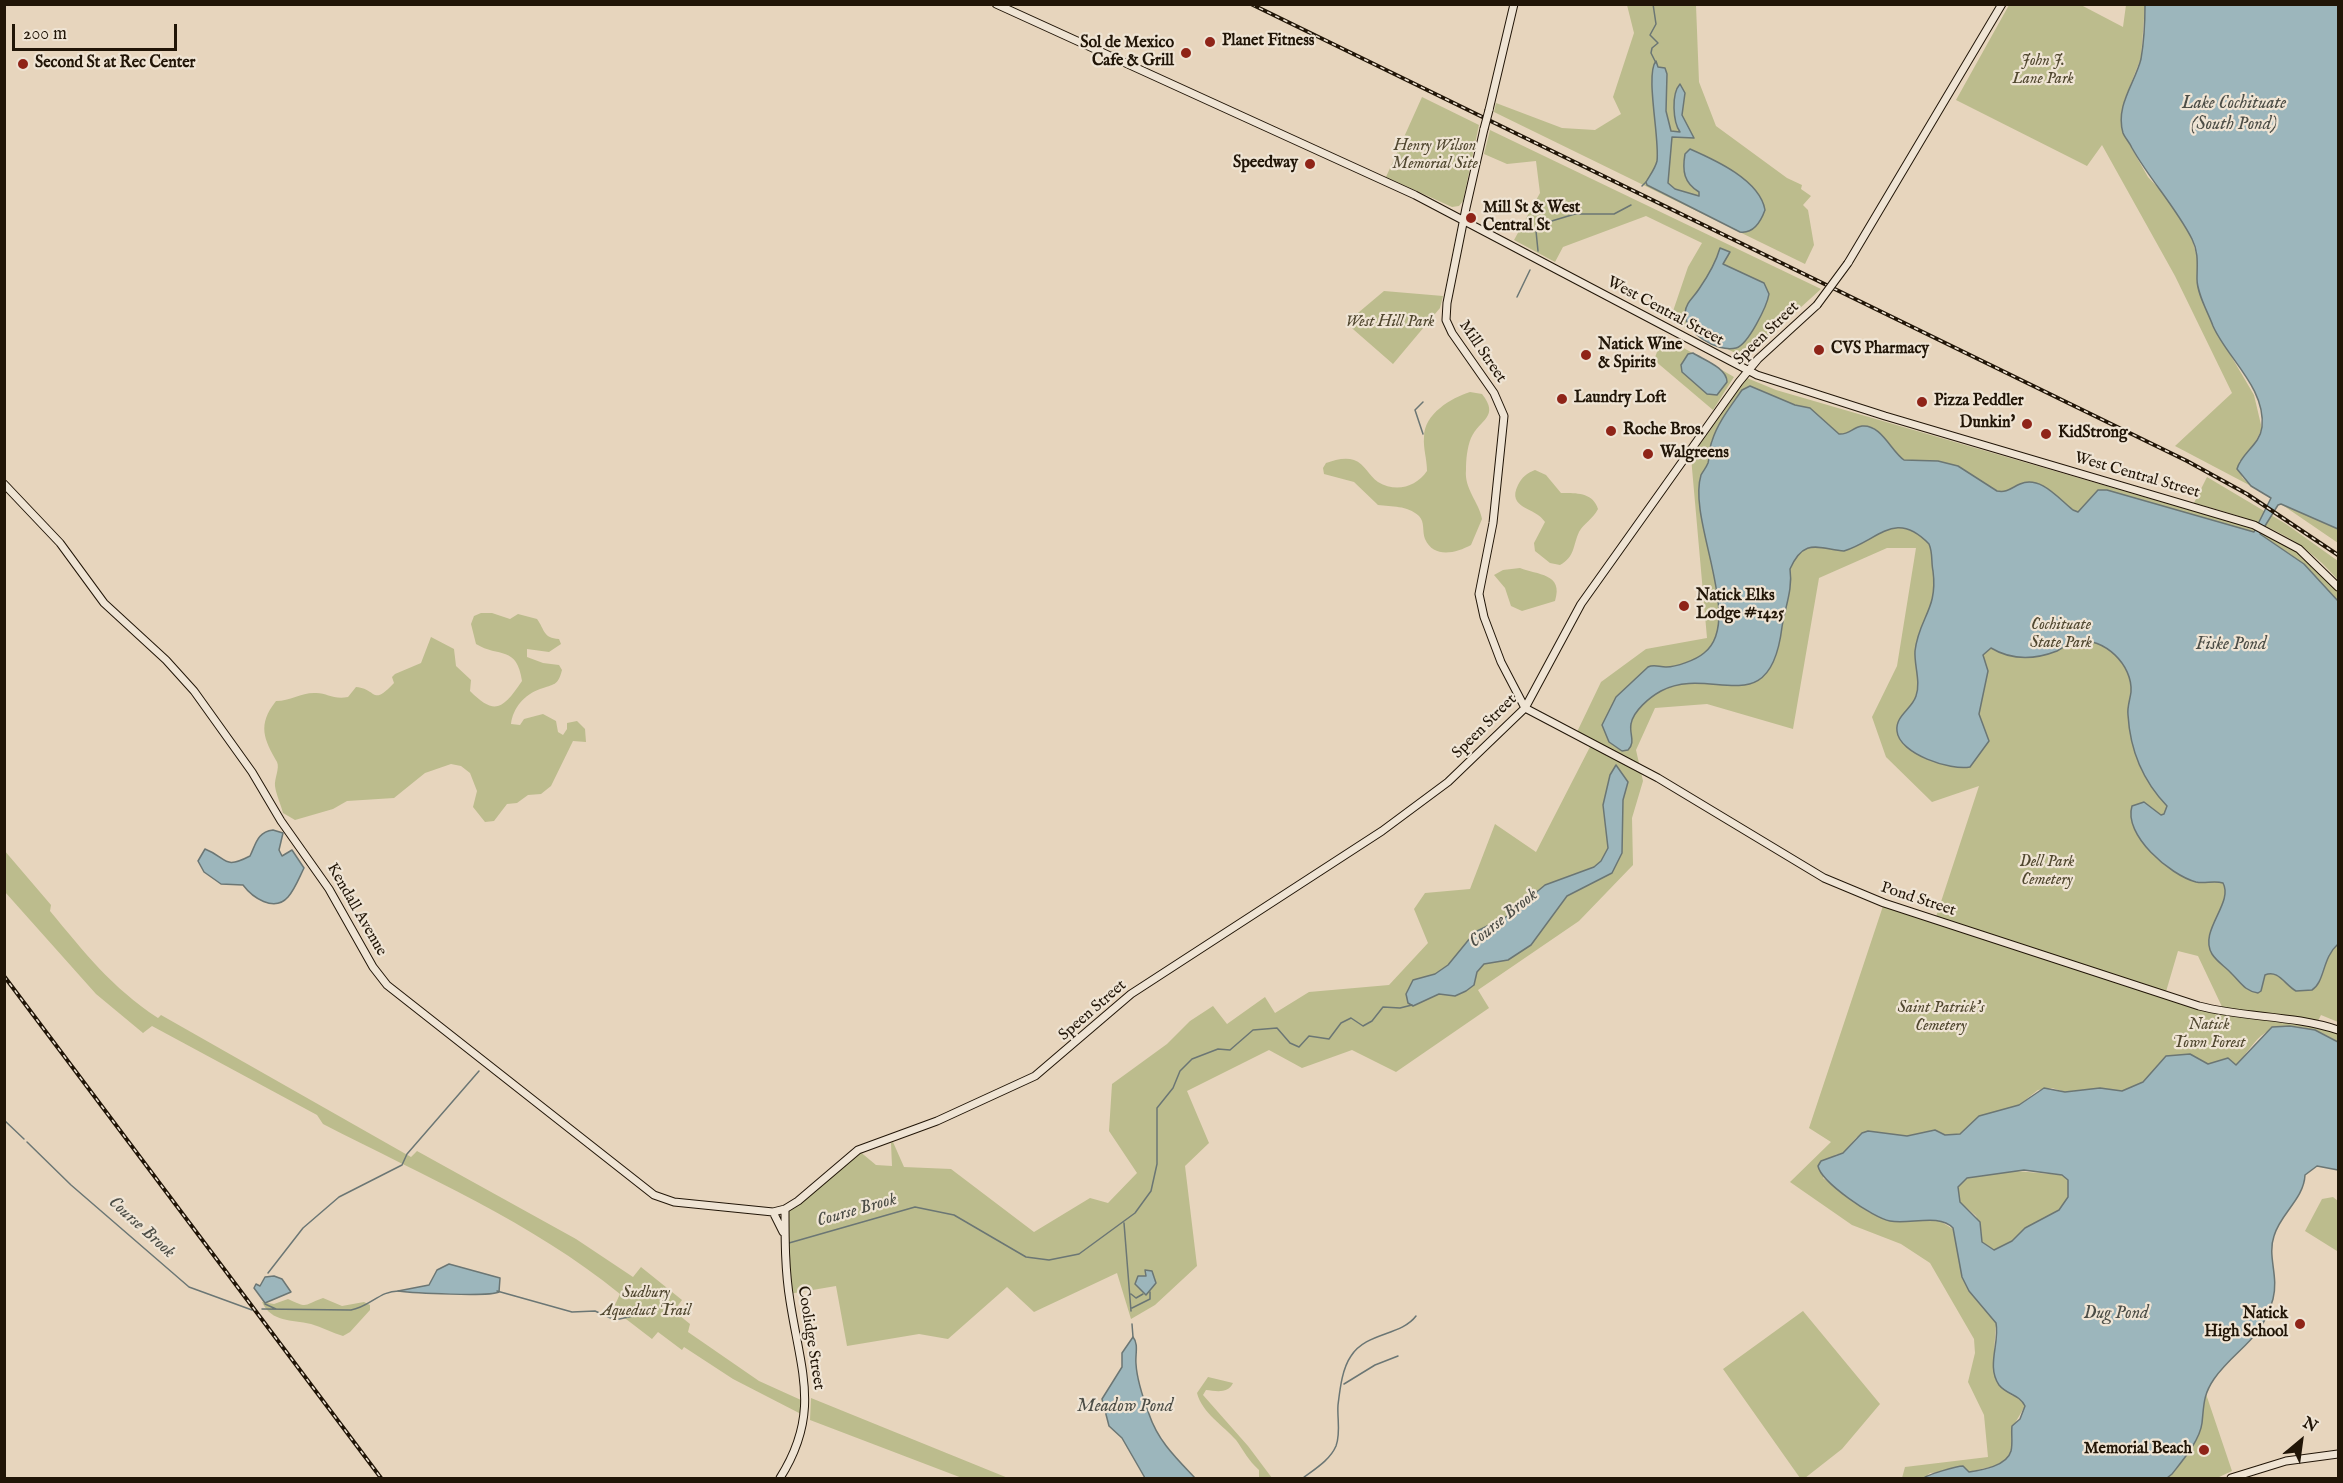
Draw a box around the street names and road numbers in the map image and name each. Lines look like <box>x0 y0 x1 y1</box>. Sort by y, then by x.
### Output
street label: West Central Street <box>1603 273 1727 351</box>
street label: Speen Street <box>1730 298 1804 370</box>
street label: Mill Street <box>1454 317 1510 387</box>
street label: West Central Street <box>2072 449 2202 503</box>
street label: Speen Street <box>1449 691 1521 763</box>
street label: Kendall Avenue <box>322 860 390 960</box>
street label: Pond Street <box>1878 879 1958 921</box>
street label: Speen Street <box>1055 976 1131 1046</box>
street label: Coolidge Street <box>792 1285 828 1391</box>

